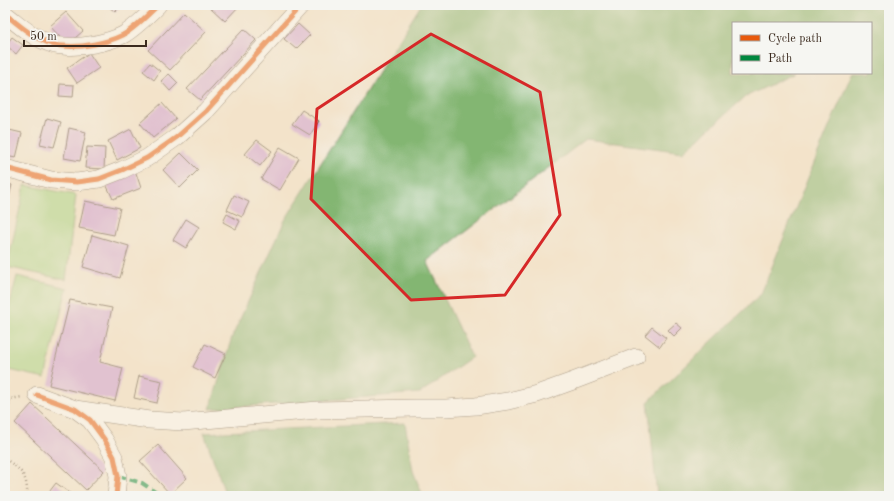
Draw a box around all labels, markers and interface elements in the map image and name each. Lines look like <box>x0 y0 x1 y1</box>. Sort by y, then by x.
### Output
scale bar <box>24 22 146 48</box>
legend <box>732 22 872 74</box>
text: 50 m <box>30 30 57 43</box>
text: Cycle path <box>768 33 823 45</box>
text: Path <box>768 53 793 65</box>

